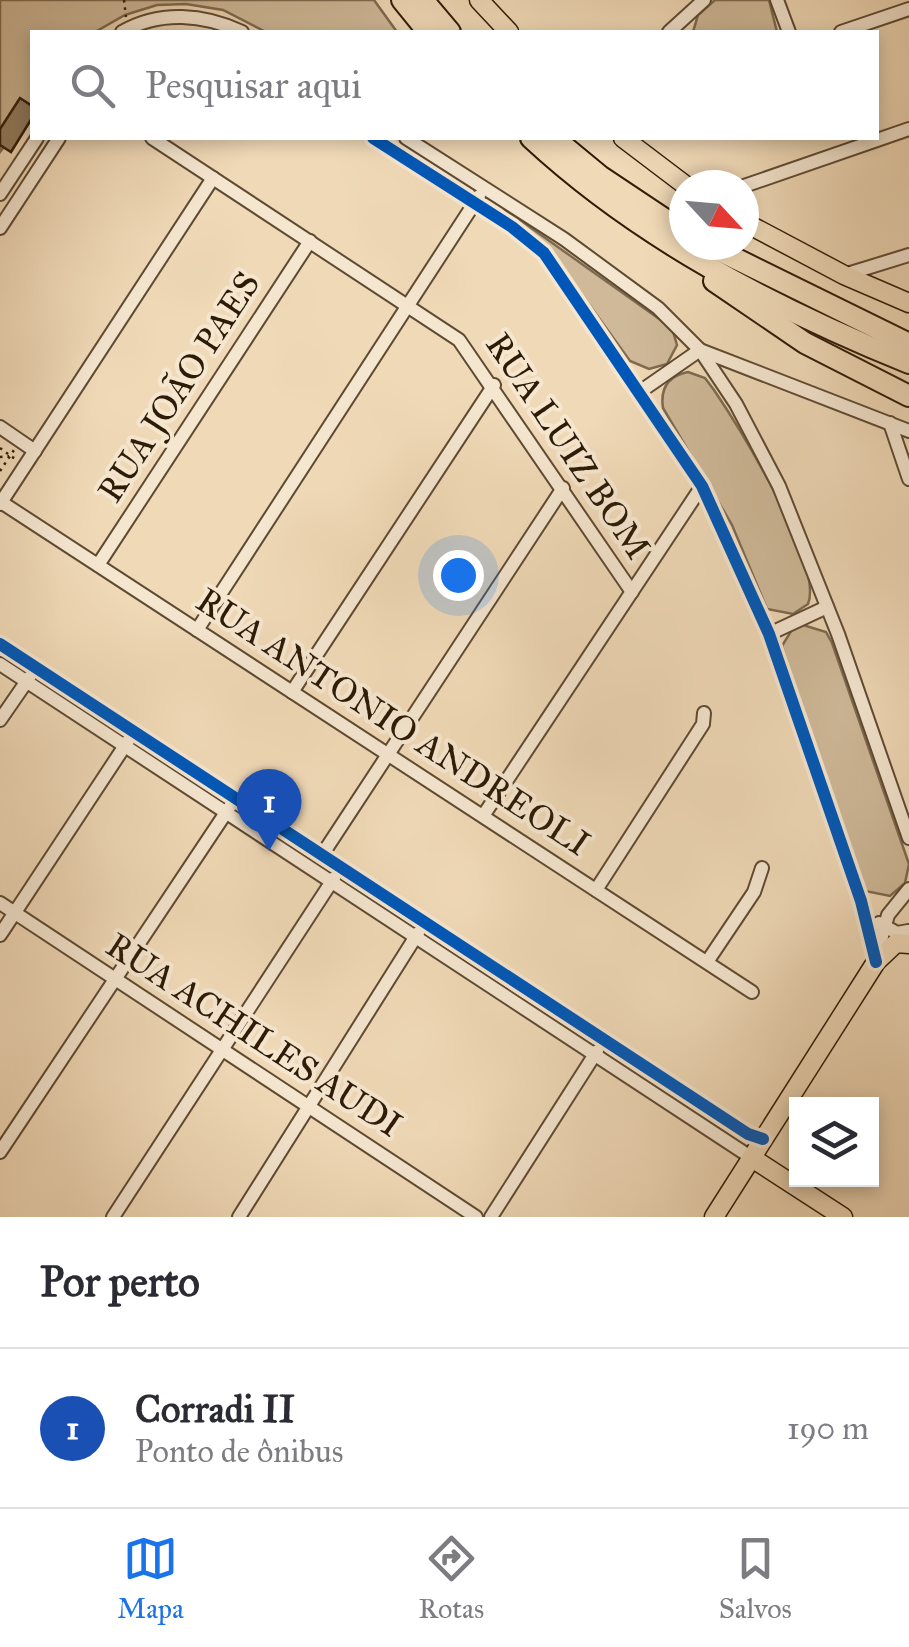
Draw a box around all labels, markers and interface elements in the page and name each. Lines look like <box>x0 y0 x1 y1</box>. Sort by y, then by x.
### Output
search box <box>30 30 879 140</box>
icon: search <box>65 58 120 113</box>
text: Pesquisar aqui <box>145 62 362 108</box>
north arrow <box>669 170 759 260</box>
street label: RUA JOÃO PAES <box>89 264 269 510</box>
street label: RUA LUIZ BOM <box>476 325 660 567</box>
your location <box>433 550 484 601</box>
street label: RUA ANTONIO ANDREOLI <box>188 579 598 865</box>
pin: 1 <box>236 768 302 851</box>
street label: RUA ACHILES AUDI <box>98 923 410 1147</box>
map controls <box>789 1097 879 1187</box>
button: layers <box>789 1097 879 1187</box>
text: Por perto <box>40 1256 200 1308</box>
text: Corradi II <box>135 1386 295 1432</box>
text: 1 <box>66 1409 79 1448</box>
text: 190 m <box>787 1409 869 1448</box>
text: Ponto de ônibus <box>135 1432 343 1471</box>
tab: Mapa <box>117 1531 184 1626</box>
tab: Rotas <box>418 1531 484 1626</box>
tab: Salvos <box>719 1531 792 1626</box>

